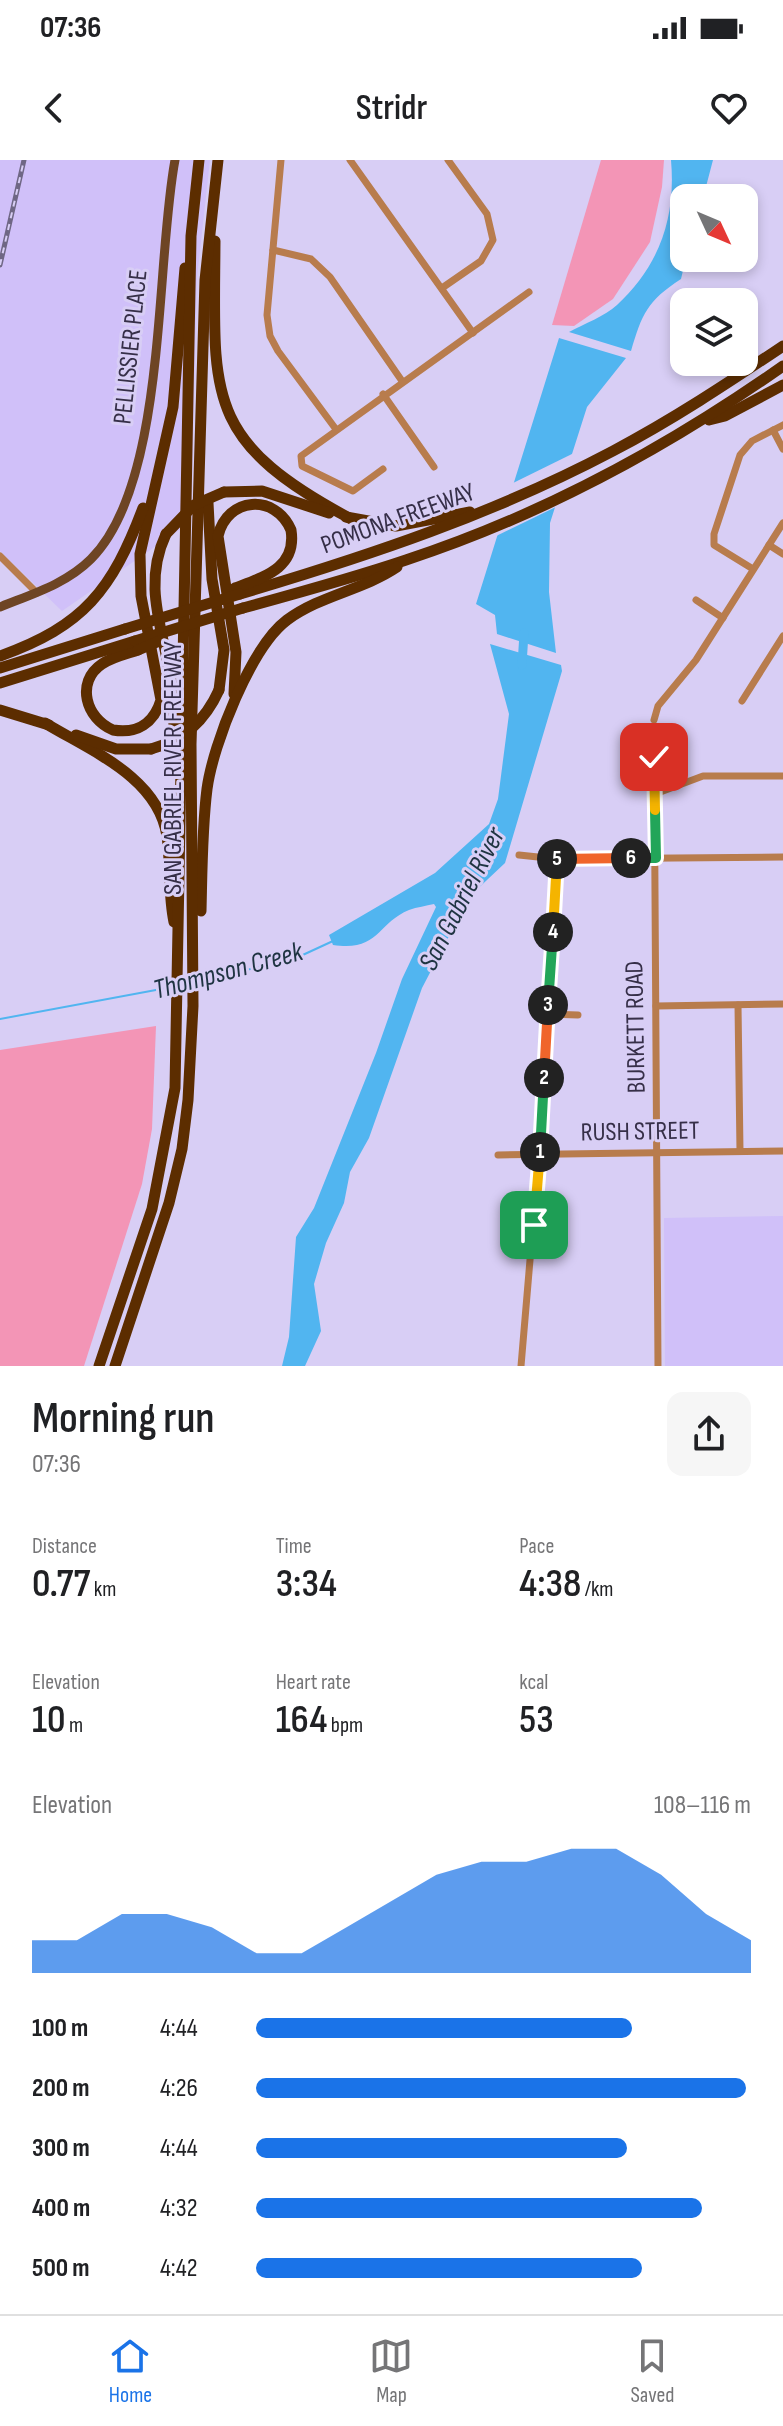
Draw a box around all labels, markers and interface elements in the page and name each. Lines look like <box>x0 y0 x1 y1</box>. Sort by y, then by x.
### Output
text: 07:36 <box>40 10 101 46</box>
icon: back <box>32 86 76 130</box>
icon: heart <box>707 86 751 130</box>
text: Stridr <box>356 87 427 130</box>
north arrow <box>670 184 758 272</box>
map controls <box>670 184 758 376</box>
street label: PELLISSIER PLACE <box>107 268 155 426</box>
button: layers <box>670 288 758 376</box>
street label: POMONA FREEWAY <box>317 477 479 561</box>
street label: SAN GABRIEL RIVER FREEWAY <box>158 641 189 895</box>
pin <box>620 723 688 791</box>
icon: check <box>632 735 676 779</box>
water label: San Gabriel River <box>412 821 513 976</box>
pin: 6 <box>611 838 651 878</box>
pin: 5 <box>537 839 577 879</box>
text: 6 <box>626 844 636 871</box>
text: 5 <box>552 845 562 872</box>
pin: 4 <box>533 912 573 952</box>
text: 4 <box>548 918 558 945</box>
water label: Thompson Creek <box>150 935 308 1007</box>
street label: BURKETT ROAD <box>619 960 653 1094</box>
pin: 3 <box>528 985 568 1025</box>
text: 3 <box>543 991 553 1018</box>
pin: 2 <box>524 1058 564 1098</box>
text: 2 <box>539 1064 549 1091</box>
street label: RUSH STREET <box>580 1115 700 1149</box>
pin: 1 <box>520 1132 560 1172</box>
text: 1 <box>536 1138 544 1165</box>
pin <box>500 1191 568 1259</box>
icon: arrive <box>512 1203 556 1247</box>
text: Morning run <box>32 1392 215 1445</box>
button: share <box>667 1392 751 1476</box>
text: 07:36 <box>32 1449 81 1480</box>
text: Distance <box>32 1533 97 1560</box>
text: Time <box>276 1533 312 1560</box>
text: Pace <box>519 1533 554 1560</box>
text: 0.77 <box>32 1560 90 1608</box>
text: 3:34 <box>276 1560 337 1608</box>
text: 4:38 <box>519 1560 581 1608</box>
text: km <box>90 1576 116 1603</box>
text: /km <box>581 1576 613 1603</box>
text: Elevation <box>32 1669 100 1696</box>
text: Heart rate <box>276 1669 351 1696</box>
text: kcal <box>519 1669 548 1696</box>
text: 10 <box>32 1696 65 1744</box>
text: 164 <box>276 1696 327 1744</box>
text: 53 <box>519 1696 554 1744</box>
text: m <box>65 1712 83 1739</box>
text: bpm <box>327 1712 363 1739</box>
text: Elevation <box>32 1790 112 1821</box>
text: 108–116 m <box>654 1790 751 1821</box>
text: 100 m <box>32 2013 88 2044</box>
text: 4:44 <box>160 2013 198 2044</box>
text: 200 m <box>32 2073 89 2104</box>
text: 4:26 <box>160 2073 198 2104</box>
text: 300 m <box>32 2133 90 2164</box>
text: 4:44 <box>160 2133 198 2164</box>
text: 400 m <box>32 2193 90 2224</box>
text: 4:32 <box>160 2193 197 2224</box>
text: 500 m <box>32 2253 89 2284</box>
text: 4:42 <box>160 2253 198 2284</box>
tab: Home <box>108 2334 152 2409</box>
tab: Map <box>369 2334 413 2409</box>
tab: Saved <box>630 2334 675 2409</box>

